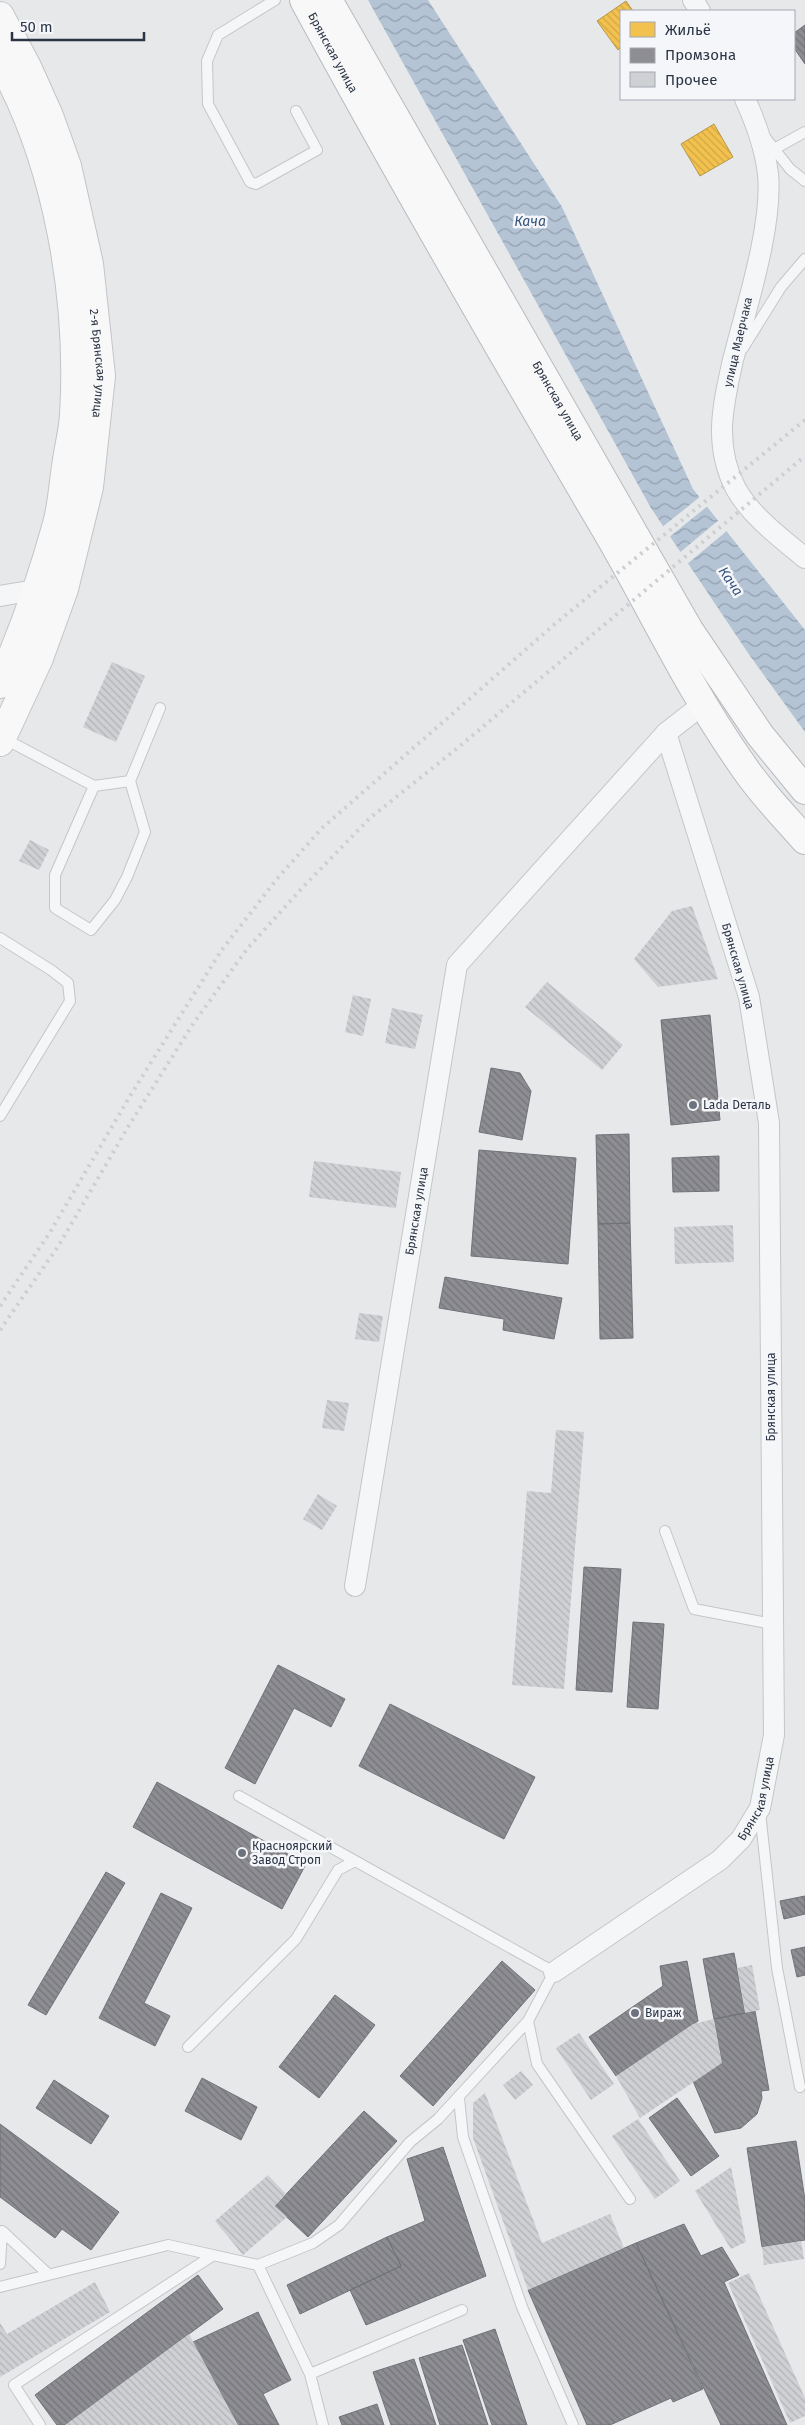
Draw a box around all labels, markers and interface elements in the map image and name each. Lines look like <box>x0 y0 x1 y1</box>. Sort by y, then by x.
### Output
scale bar <box>12 10 145 42</box>
street label: Брянская улица <box>305 10 360 95</box>
legend <box>620 10 795 100</box>
text: 50 m <box>20 18 53 36</box>
text: Жильё <box>665 21 711 39</box>
text: Промзона <box>665 46 736 64</box>
text: Прочее <box>665 71 717 89</box>
water label: Кача <box>514 213 546 230</box>
street label: улица Маерчака <box>721 296 755 388</box>
street label: 2-я Брянская улица <box>87 308 108 419</box>
street label: Брянская улица <box>529 359 586 443</box>
water label: Кача <box>715 563 747 599</box>
street label: Брянская улица <box>719 921 757 1011</box>
place label: Lada Dеталь <box>703 1098 771 1112</box>
marker: Lada Dеталь <box>687 1099 699 1111</box>
street label: Брянская улица <box>402 1166 431 1256</box>
street label: Брянская улица <box>764 1352 778 1442</box>
street label: Брянская улица <box>735 1755 777 1843</box>
place label: Красноярский Завод Строп <box>252 1839 332 1867</box>
marker: Красноярский Завод Строп <box>236 1847 248 1859</box>
place label: Вираж <box>645 2006 682 2020</box>
marker: Вираж <box>629 2007 641 2019</box>

